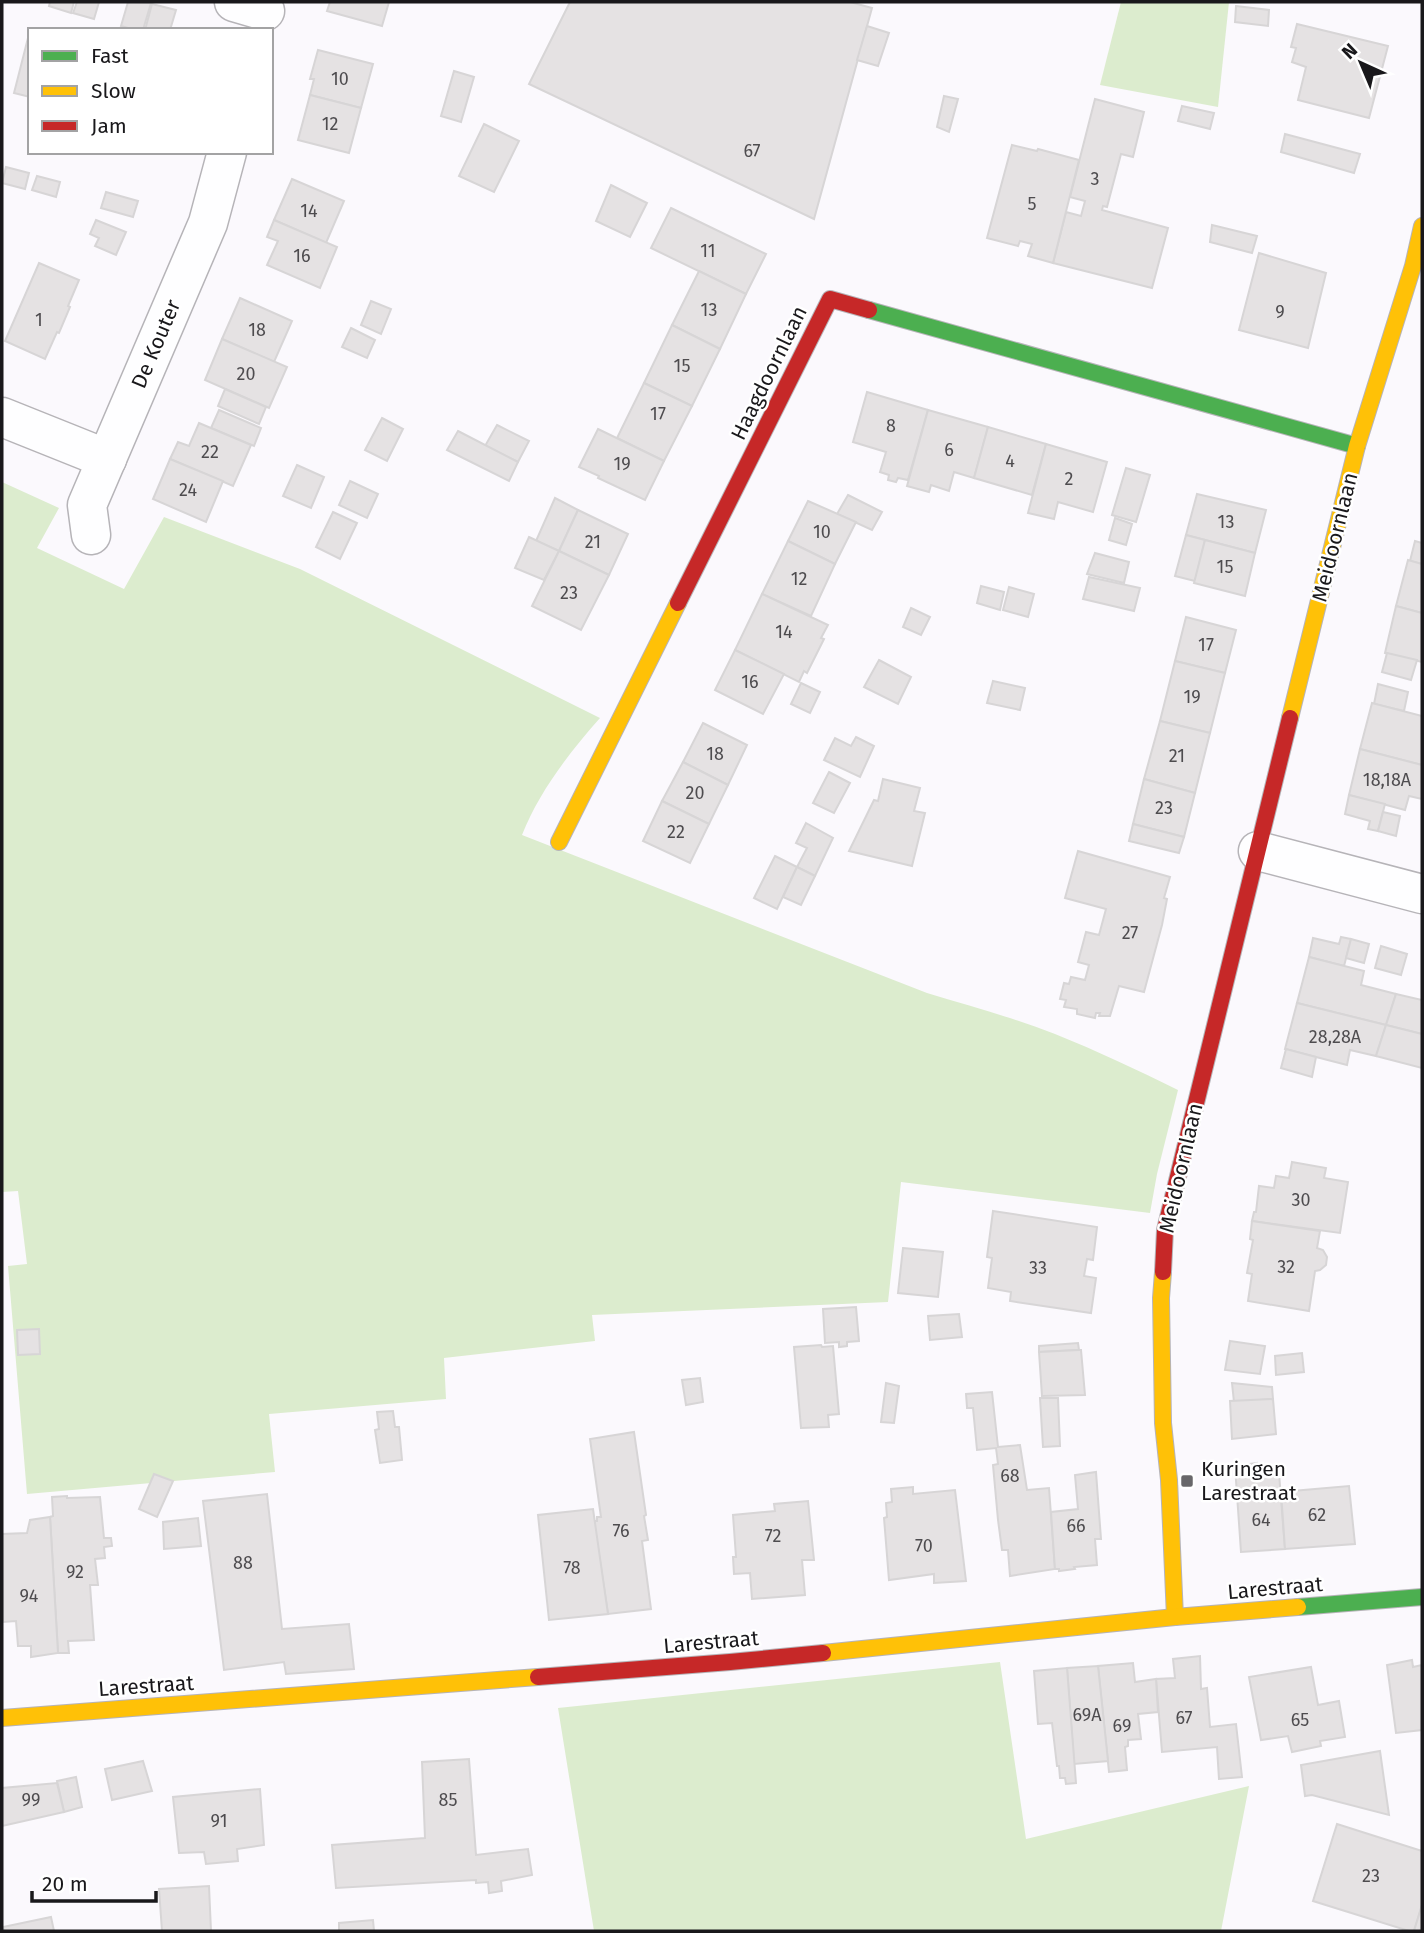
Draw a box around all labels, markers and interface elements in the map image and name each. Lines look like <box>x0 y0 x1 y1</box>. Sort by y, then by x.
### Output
legend <box>28 28 273 154</box>
north arrow <box>1326 28 1396 98</box>
text: N <box>1337 38 1362 64</box>
text: Fast <box>91 43 129 69</box>
house number: 10 <box>331 68 349 90</box>
text: Slow <box>91 78 136 104</box>
text: Jam <box>91 113 127 139</box>
house number: 12 <box>322 113 338 135</box>
house number: 67 <box>743 140 761 162</box>
house number: 3 <box>1091 168 1099 190</box>
house number: 5 <box>1027 193 1037 215</box>
house number: 14 <box>300 200 318 222</box>
house number: 11 <box>700 240 716 262</box>
house number: 16 <box>293 245 311 267</box>
street label: De Kouter <box>126 296 186 392</box>
house number: 13 <box>701 299 717 321</box>
house number: 9 <box>1275 301 1285 323</box>
street label: Haagdoornlaan <box>725 302 813 444</box>
house number: 1 <box>35 309 43 331</box>
house number: 18 <box>248 319 266 341</box>
house number: 15 <box>674 355 690 377</box>
house number: 20 <box>237 363 255 385</box>
house number: 17 <box>650 403 666 425</box>
house number: 8 <box>886 415 896 437</box>
house number: 6 <box>944 439 954 461</box>
house number: 22 <box>201 441 219 463</box>
house number: 4 <box>1005 450 1015 472</box>
house number: 19 <box>613 453 631 475</box>
house number: 2 <box>1065 468 1074 490</box>
street label: Meidoornlaan <box>1306 470 1364 604</box>
house number: 24 <box>179 479 197 501</box>
house number: 13 <box>1218 511 1234 533</box>
house number: 10 <box>813 521 831 543</box>
house number: 21 <box>585 531 601 553</box>
house number: 15 <box>1217 556 1233 578</box>
house number: 12 <box>791 568 807 590</box>
house number: 23 <box>560 582 578 604</box>
house number: 14 <box>775 621 793 643</box>
house number: 17 <box>1198 634 1214 656</box>
house number: 16 <box>741 671 759 693</box>
house number: 19 <box>1183 686 1201 708</box>
house number: 18 <box>706 743 724 765</box>
house number: 21 <box>1169 745 1185 767</box>
house number: 18,18A <box>1363 769 1412 791</box>
house number: 20 <box>686 782 704 804</box>
house number: 23 <box>1155 797 1173 819</box>
house number: 22 <box>667 821 685 843</box>
house number: 27 <box>1122 922 1138 944</box>
house number: 28,28A <box>1309 1026 1362 1048</box>
street label: Meidoornlaan <box>1153 1101 1209 1235</box>
house number: 30 <box>1291 1189 1311 1211</box>
house number: 32 <box>1277 1256 1295 1278</box>
house number: 33 <box>1029 1257 1047 1279</box>
place label: Kuringen Larestraat <box>1201 1456 1297 1506</box>
house number: 68 <box>1000 1465 1020 1487</box>
marker: Kuringen Larestraat <box>1179 1473 1195 1489</box>
house number: 62 <box>1308 1504 1326 1526</box>
house number: 64 <box>1251 1509 1271 1531</box>
house number: 66 <box>1066 1515 1086 1537</box>
house number: 76 <box>612 1520 630 1542</box>
house number: 72 <box>765 1525 781 1547</box>
house number: 70 <box>915 1535 933 1557</box>
house number: 88 <box>233 1552 253 1574</box>
house number: 78 <box>563 1557 581 1579</box>
house number: 92 <box>66 1561 84 1583</box>
street label: Larestraat <box>1226 1571 1324 1605</box>
house number: 94 <box>20 1585 39 1607</box>
street label: Larestraat <box>662 1625 760 1659</box>
street label: Larestraat <box>97 1670 195 1702</box>
house number: 69A <box>1073 1704 1102 1726</box>
house number: 67 <box>1175 1707 1193 1729</box>
house number: 65 <box>1291 1709 1309 1731</box>
house number: 69 <box>1113 1715 1131 1737</box>
house number: 99 <box>22 1789 40 1811</box>
house number: 85 <box>439 1789 457 1811</box>
house number: 91 <box>211 1810 227 1832</box>
scale bar <box>32 1860 156 1904</box>
house number: 23 <box>1362 1865 1380 1887</box>
text: 20 m <box>42 1871 88 1897</box>

